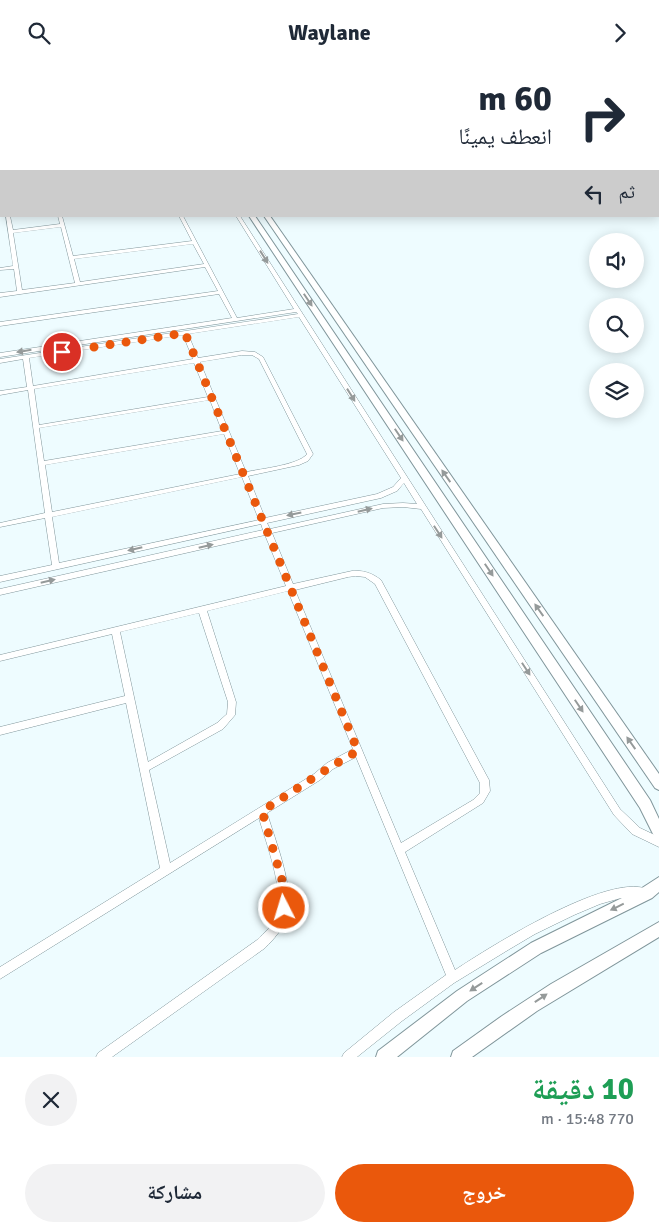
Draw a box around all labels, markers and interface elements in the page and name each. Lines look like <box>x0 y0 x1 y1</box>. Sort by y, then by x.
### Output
icon: search <box>25 19 53 47</box>
text: Waylane <box>288 19 371 46</box>
icon: forward <box>606 19 634 47</box>
text: 60 m <box>478 77 552 120</box>
icon: right <box>570 85 635 150</box>
text: انعطف يمينًا <box>458 123 552 150</box>
icon: left <box>580 180 608 208</box>
text: ثم <box>618 180 635 204</box>
map controls <box>589 233 644 418</box>
button: sound <box>589 233 644 288</box>
one-way arrow <box>259 251 268 264</box>
one-way arrow <box>303 294 313 307</box>
button: search <box>589 298 644 353</box>
pin <box>41 331 83 373</box>
icon: arrive <box>48 338 76 366</box>
one-way arrow <box>15 347 31 355</box>
button: layers <box>589 363 644 418</box>
one-way arrow <box>346 388 356 401</box>
one-way arrow <box>394 429 404 442</box>
one-way arrow <box>441 469 451 483</box>
one-way arrow <box>357 506 372 514</box>
one-way arrow <box>286 510 301 518</box>
one-way arrow <box>433 525 443 538</box>
one-way arrow <box>199 542 214 550</box>
one-way arrow <box>127 546 143 554</box>
one-way arrow <box>484 564 494 577</box>
one-way arrow <box>40 577 55 585</box>
one-way arrow <box>534 603 544 617</box>
one-way arrow <box>521 662 530 675</box>
one-way arrow <box>575 699 584 712</box>
one-way arrow <box>626 737 636 750</box>
position arrow <box>257 881 309 933</box>
one-way arrow <box>609 903 624 912</box>
one-way arrow <box>469 983 482 992</box>
one-way arrow <box>534 993 548 1003</box>
text: 10 دقيقة <box>532 1071 634 1108</box>
button: close <box>25 1074 77 1126</box>
text: 770 m · 15:48 <box>541 1109 634 1129</box>
button: مشاركة <box>25 1164 325 1222</box>
button: خروج <box>335 1164 634 1222</box>

